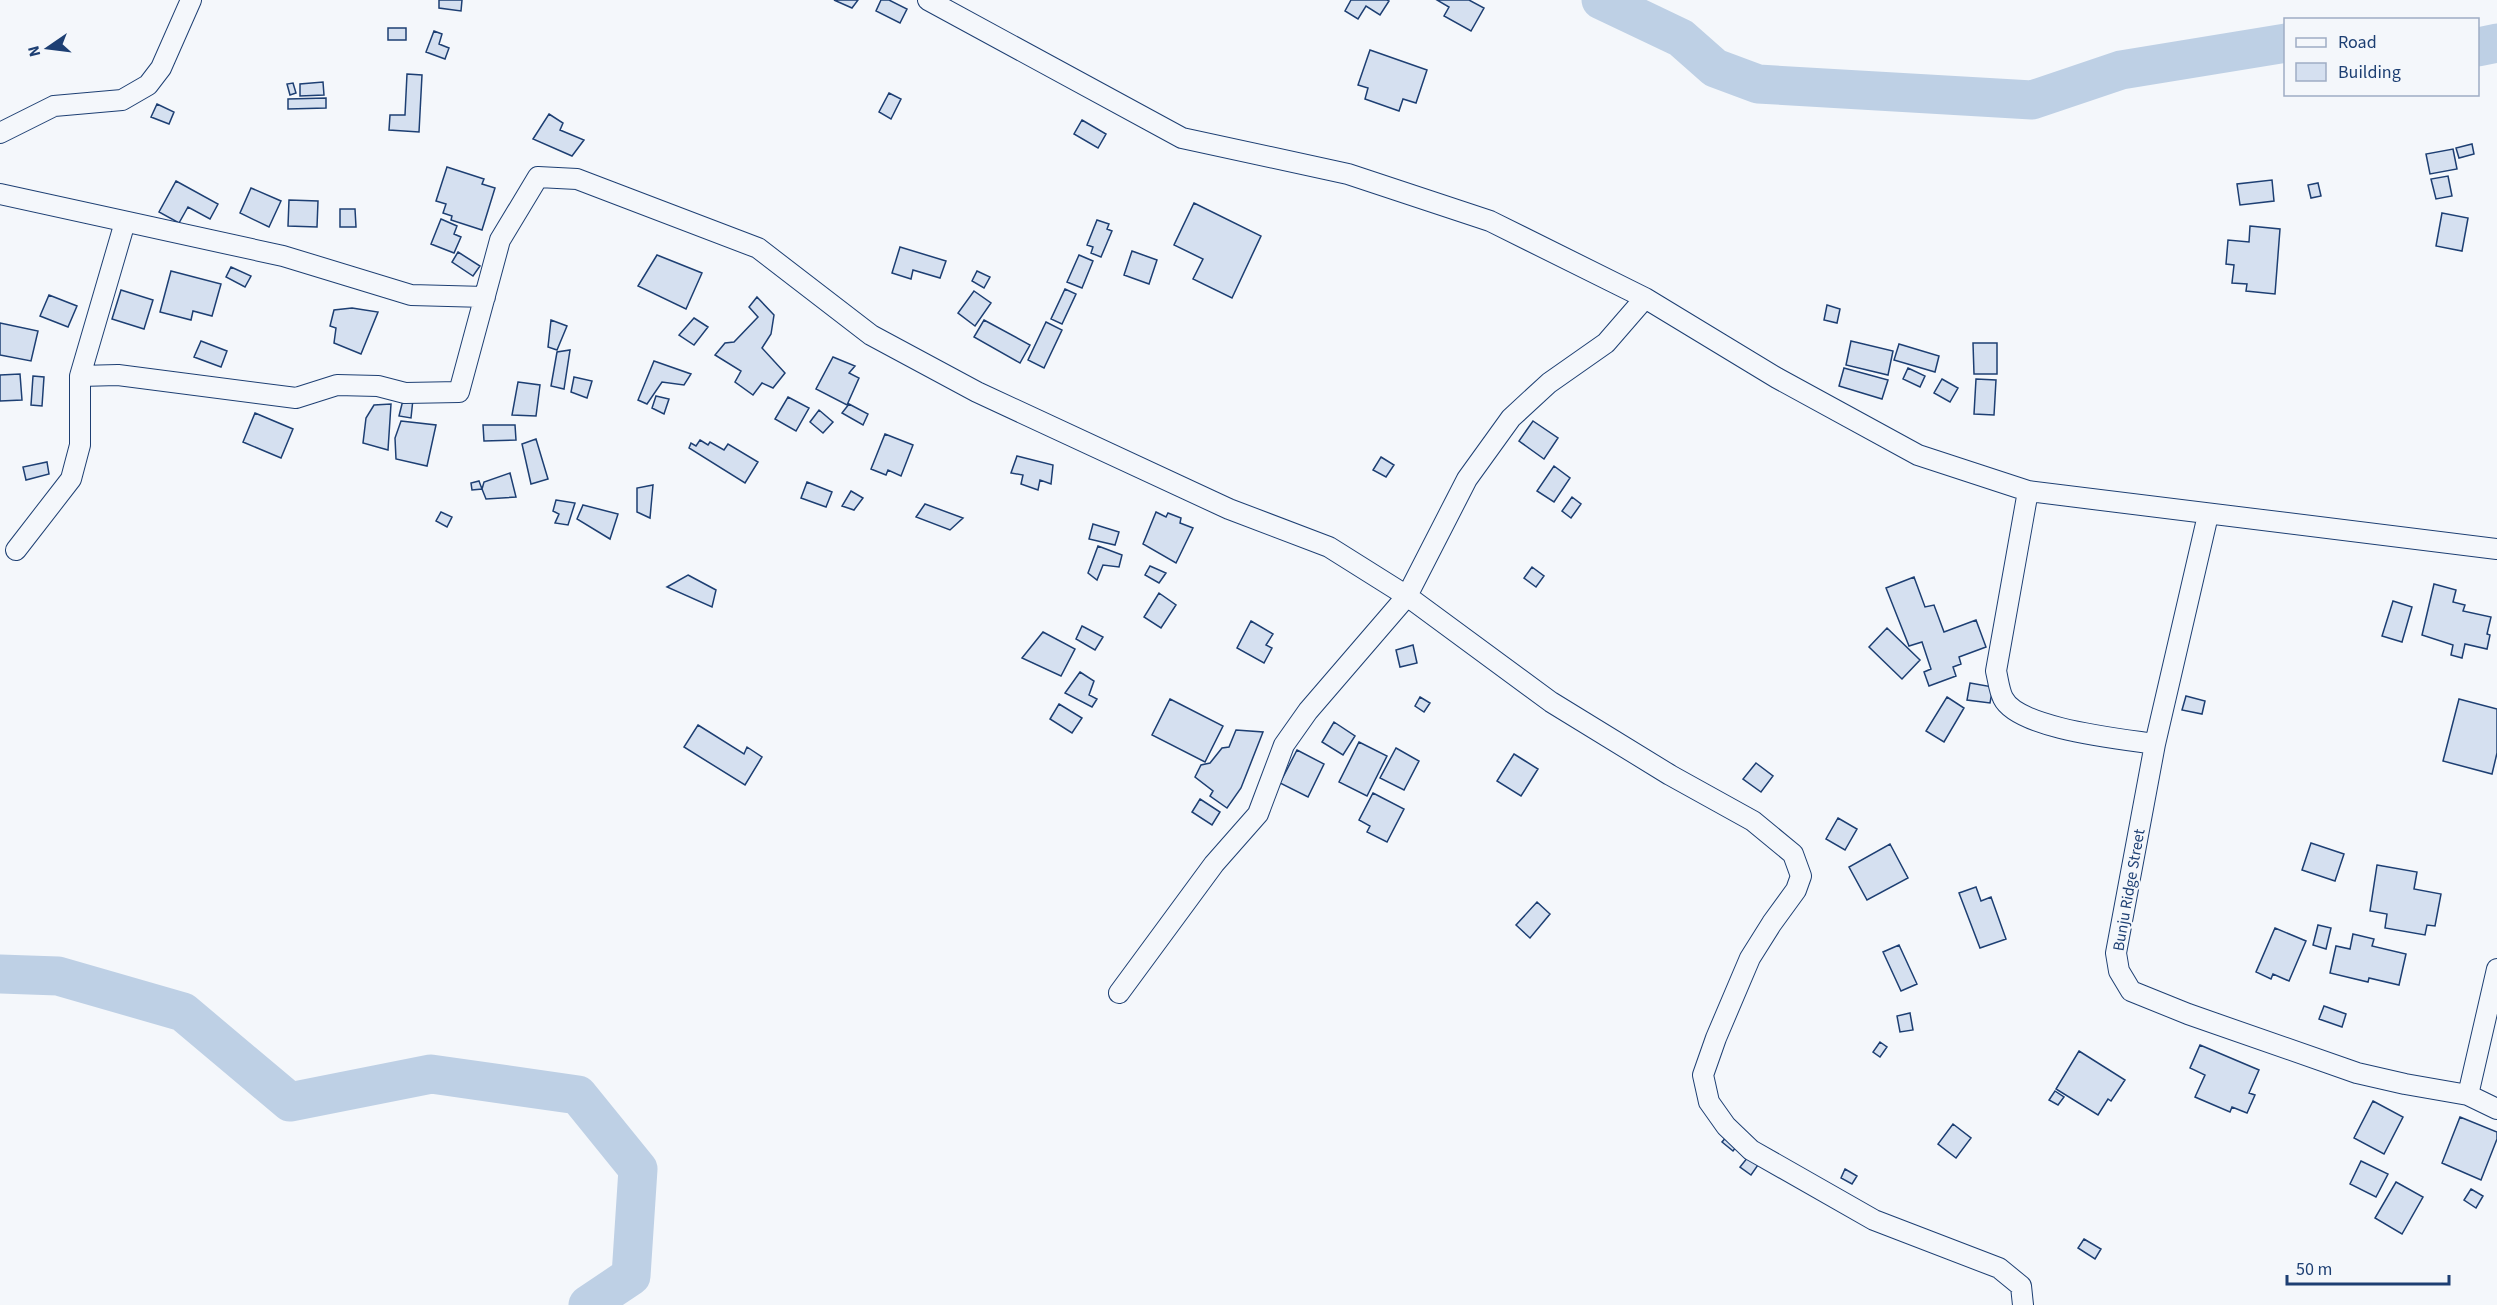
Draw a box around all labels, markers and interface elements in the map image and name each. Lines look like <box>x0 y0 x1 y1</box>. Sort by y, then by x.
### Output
north arrow <box>18 18 78 78</box>
legend <box>2284 18 2479 96</box>
text: Road <box>2338 30 2377 55</box>
text: N <box>22 44 46 59</box>
text: Building <box>2338 60 2401 85</box>
street label: Bunju Ridge Street <box>2107 827 2151 953</box>
scale bar <box>2287 1248 2449 1286</box>
text: 50 m <box>2296 1257 2332 1282</box>

